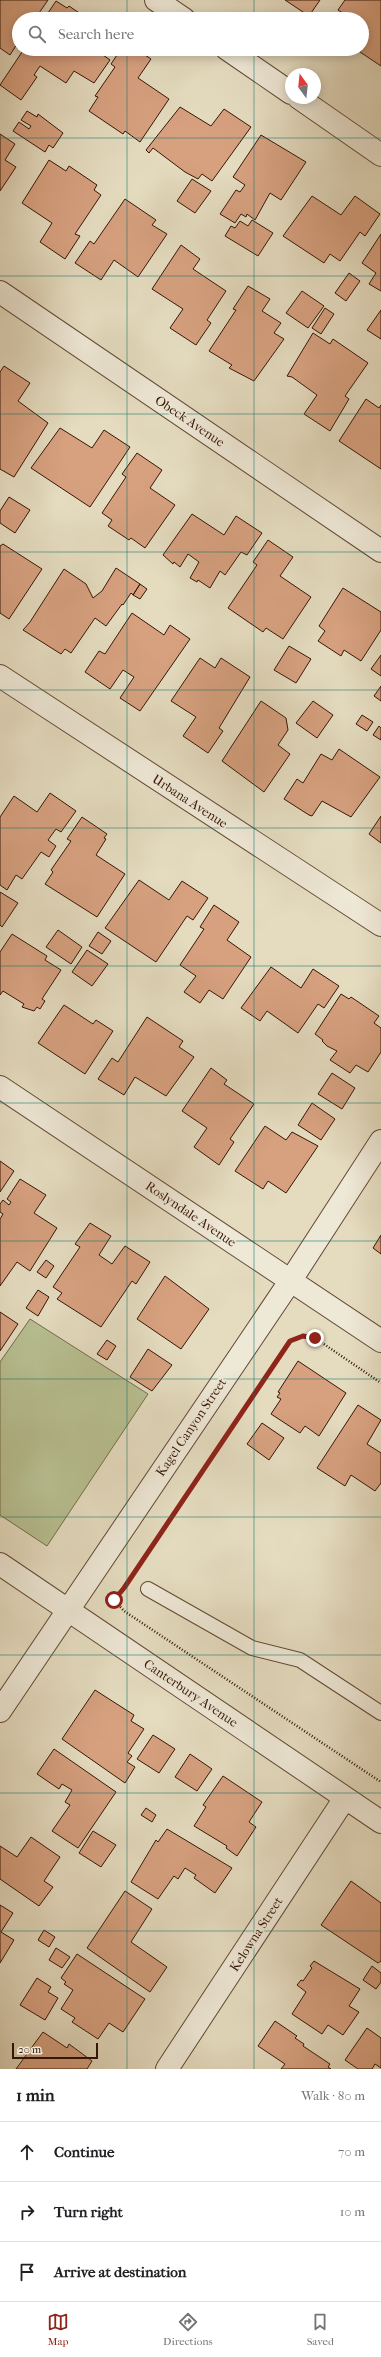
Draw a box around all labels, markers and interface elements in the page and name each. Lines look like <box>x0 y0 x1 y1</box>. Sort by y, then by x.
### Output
search box <box>12 12 369 56</box>
icon: search <box>26 23 48 45</box>
text: Search here <box>58 25 134 43</box>
north arrow <box>285 68 321 104</box>
street label: Obeck Avenue <box>152 392 228 450</box>
street label: Urbana Avenue <box>150 771 231 831</box>
street label: Roslyndale Avenue <box>143 1178 240 1250</box>
route end <box>306 1329 324 1347</box>
street label: Kagel Canyon Street <box>153 1375 230 1479</box>
route start <box>105 1591 123 1609</box>
street label: Canterbury Avenue <box>141 1656 241 1730</box>
street label: Kelowna Street <box>226 1894 286 1974</box>
scale bar <box>12 2041 98 2060</box>
text: 20 m <box>18 2043 41 2056</box>
text: 1 min <box>16 2085 55 2105</box>
text: Walk · 80 m <box>301 2088 365 2103</box>
icon: ahead <box>16 2141 38 2163</box>
text: Continue <box>54 2143 114 2161</box>
text: 70 m <box>338 2144 365 2159</box>
icon: right <box>16 2201 38 2223</box>
text: Turn right <box>54 2203 123 2221</box>
text: 10 m <box>340 2204 365 2219</box>
icon: arrive <box>16 2261 38 2283</box>
text: Arrive at destination <box>54 2263 186 2281</box>
tab: Map <box>47 2311 69 2348</box>
tab: Directions <box>163 2311 213 2348</box>
tab: Saved <box>307 2311 334 2348</box>

